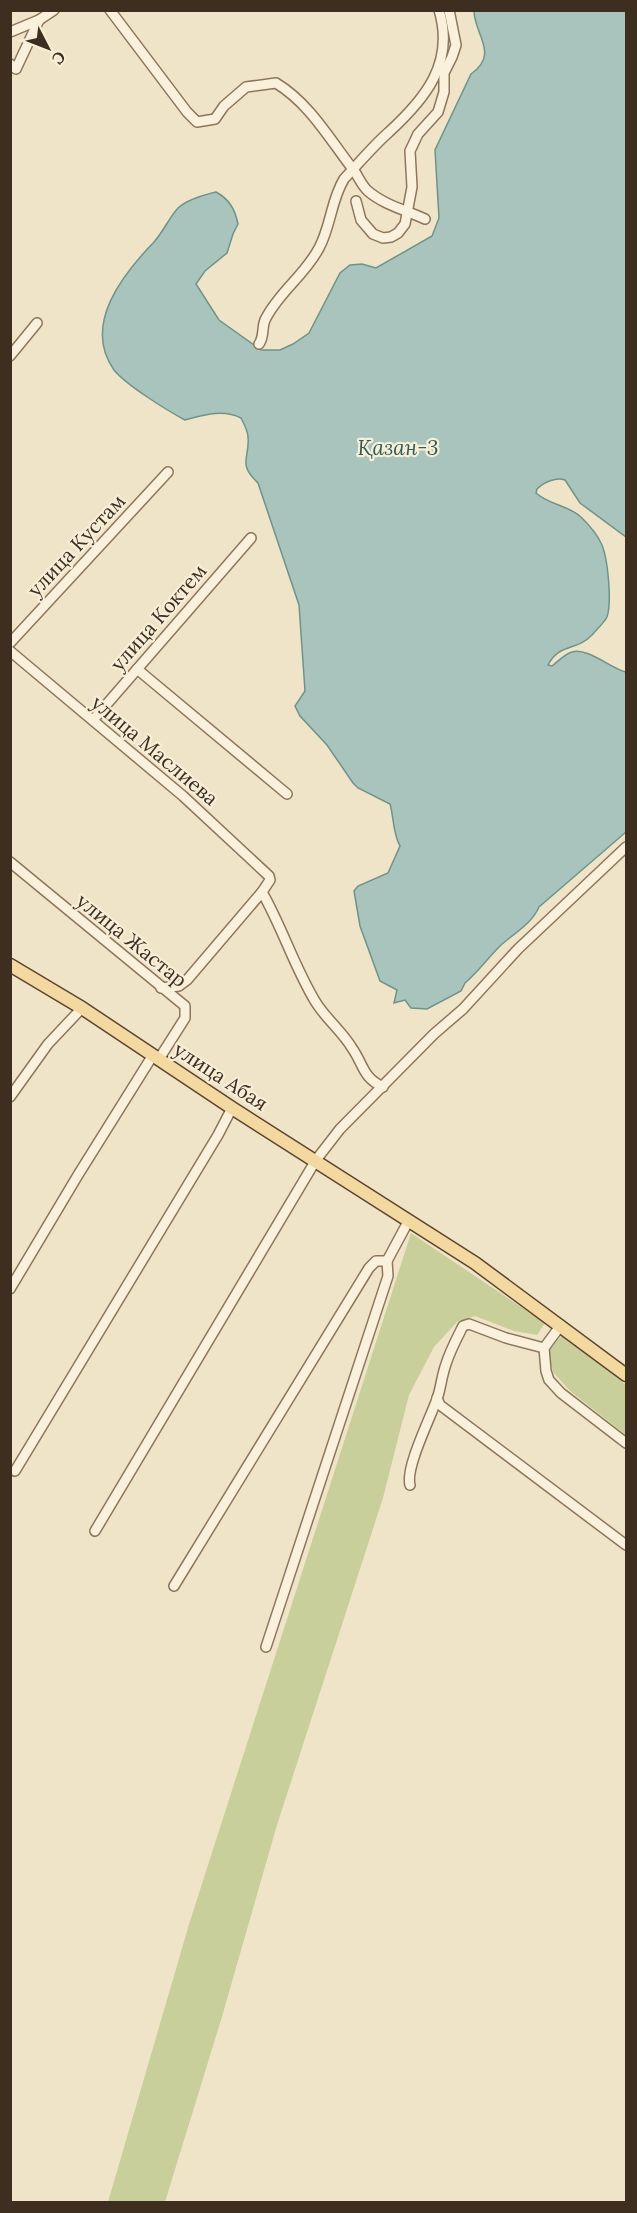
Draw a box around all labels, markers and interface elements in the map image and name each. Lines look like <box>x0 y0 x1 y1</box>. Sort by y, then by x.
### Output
north arrow <box>18 18 78 78</box>
text: С <box>48 47 70 69</box>
water label: Қазан-3 <box>358 434 438 461</box>
street label: улица Кустам <box>22 488 130 602</box>
street label: улица Коктем <box>105 558 212 676</box>
street label: улица Маслиева <box>86 690 224 810</box>
street label: улица Жастар <box>72 888 192 992</box>
street label: улица Абая <box>169 1036 273 1116</box>

